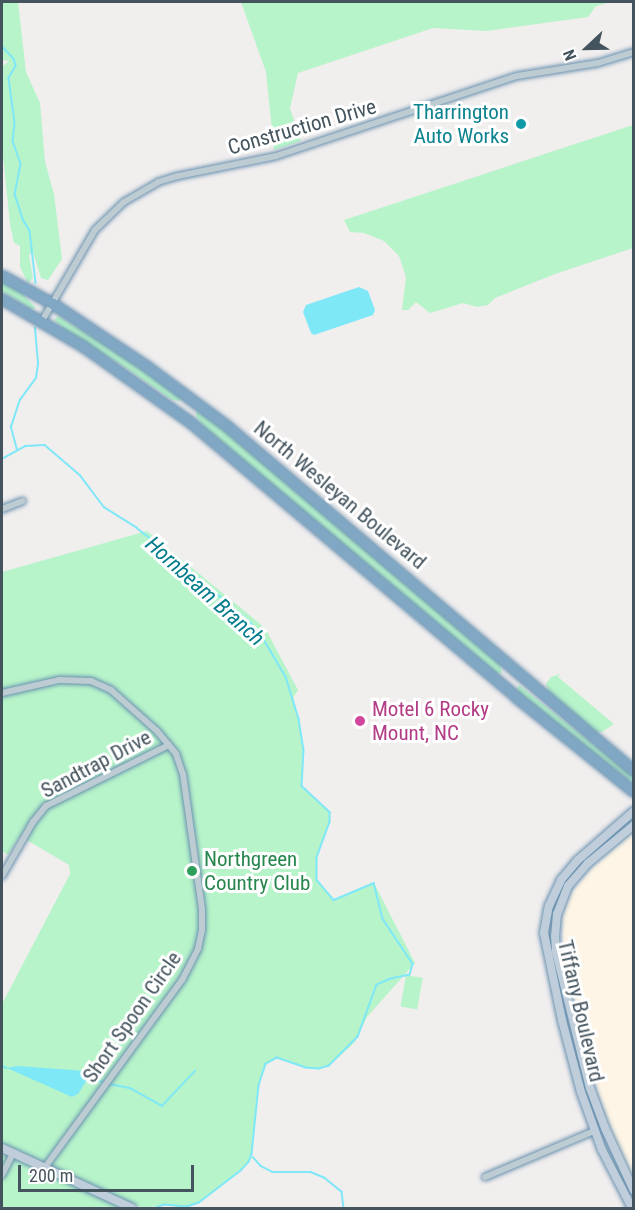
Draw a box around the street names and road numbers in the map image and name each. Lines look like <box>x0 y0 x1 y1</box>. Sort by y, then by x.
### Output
street label: Construction Drive <box>225 94 379 160</box>
street label: North Wesleyan Boulevard <box>249 416 431 574</box>
street label: Sandtrap Drive <box>37 725 155 803</box>
street label: Tiffany Boulevard <box>552 938 610 1084</box>
street label: Short Spoon Circle <box>77 947 187 1087</box>

